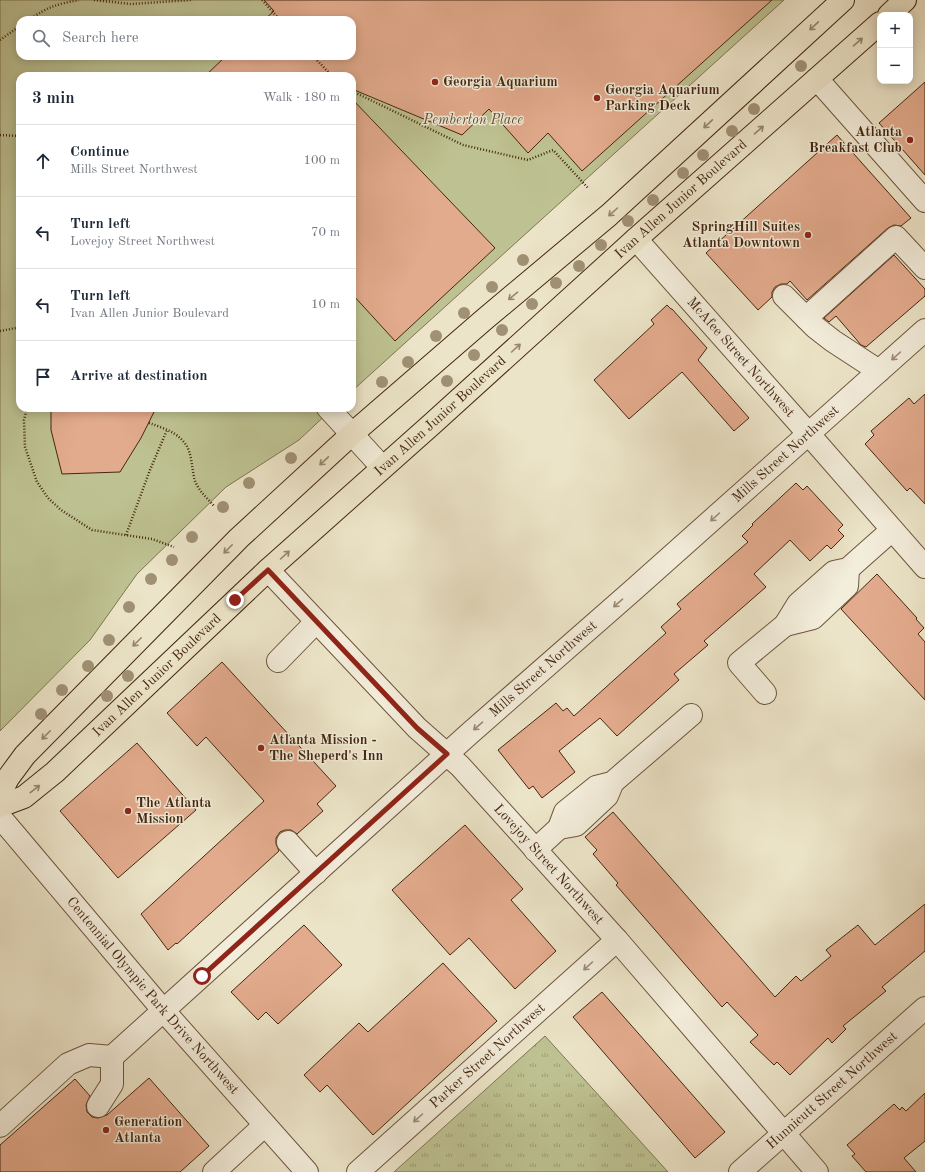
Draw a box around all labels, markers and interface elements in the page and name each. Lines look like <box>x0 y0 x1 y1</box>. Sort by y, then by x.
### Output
map controls <box>877 12 913 84</box>
button: + <box>877 12 913 48</box>
search box <box>16 16 356 60</box>
one-way arrow <box>809 22 819 31</box>
icon: search <box>30 27 52 49</box>
text: Search here <box>62 31 139 46</box>
one-way arrow <box>853 38 864 47</box>
button: − <box>877 48 913 84</box>
place label: Georgia Aquarium <box>443 75 558 89</box>
marker: Georgia Aquarium <box>430 77 440 87</box>
place label: Georgia Aquarium Parking Deck <box>605 83 720 113</box>
text: 3 min <box>32 90 75 107</box>
text: Walk · 180 m <box>263 91 340 104</box>
marker: Georgia Aquarium Parking Deck <box>592 93 602 103</box>
park label: Pemberton Place <box>422 113 523 127</box>
one-way arrow <box>703 119 713 129</box>
place label: Atlanta Breakfast Club <box>809 125 902 155</box>
one-way arrow <box>753 126 764 135</box>
marker: Atlanta Breakfast Club <box>905 135 915 145</box>
street label: Ivan Allen Junior Boulevard <box>612 137 750 261</box>
text: Continue <box>70 145 129 160</box>
icon: ahead <box>32 150 54 172</box>
text: 100 m <box>303 154 340 167</box>
text: Mills Street Northwest <box>70 163 198 176</box>
one-way arrow <box>608 207 618 216</box>
text: Turn left <box>70 217 130 232</box>
place label: SpringHill Suites Atlanta Downtown <box>682 220 800 250</box>
icon: left <box>32 222 54 244</box>
text: 70 m <box>311 226 340 239</box>
marker: SpringHill Suites Atlanta Downtown <box>803 230 813 240</box>
text: Lovejoy Street Northwest <box>70 235 215 248</box>
text: Turn left <box>70 289 130 304</box>
one-way arrow <box>508 291 518 300</box>
icon: left <box>32 294 54 316</box>
street label: McAfee Street Northwest <box>684 295 797 420</box>
text: 10 m <box>311 298 340 311</box>
text: Ivan Allen Junior Boulevard <box>70 307 229 320</box>
one-way arrow <box>510 343 521 352</box>
one-way arrow <box>891 351 901 361</box>
street label: Ivan Allen Junior Boulevard <box>372 354 509 479</box>
icon: arrive <box>32 366 54 388</box>
text: Arrive at destination <box>70 369 208 384</box>
street label: Mills Street Northwest <box>730 403 842 505</box>
one-way arrow <box>319 456 329 465</box>
one-way arrow <box>710 512 720 522</box>
one-way arrow <box>223 544 233 554</box>
one-way arrow <box>280 550 290 559</box>
route end <box>226 591 244 609</box>
one-way arrow <box>613 599 623 608</box>
street label: Ivan Allen Junior Boulevard <box>90 611 224 739</box>
street label: Mills Street Northwest <box>487 618 600 720</box>
one-way arrow <box>132 637 142 647</box>
one-way arrow <box>473 721 483 731</box>
one-way arrow <box>41 730 51 740</box>
place label: Atlanta Mission - The Sheperd's Inn <box>269 733 384 763</box>
marker: Atlanta Mission - The Sheperd's Inn <box>256 743 266 753</box>
one-way arrow <box>29 784 40 793</box>
place label: The Atlanta Mission <box>136 796 211 826</box>
street label: Lovejoy Street Northwest <box>491 802 606 927</box>
marker: The Atlanta Mission <box>123 806 133 816</box>
street label: Centennial Olympic Park Drive Northwest <box>64 894 241 1097</box>
one-way arrow <box>583 962 593 971</box>
route start <box>193 967 211 985</box>
street label: Parker Street Northwest <box>427 1001 548 1111</box>
street label: Hunnicutt Street Northwest <box>764 1029 900 1152</box>
one-way arrow <box>413 1114 423 1123</box>
place label: Generation Atlanta <box>114 1115 183 1145</box>
marker: Generation Atlanta <box>101 1125 111 1135</box>

